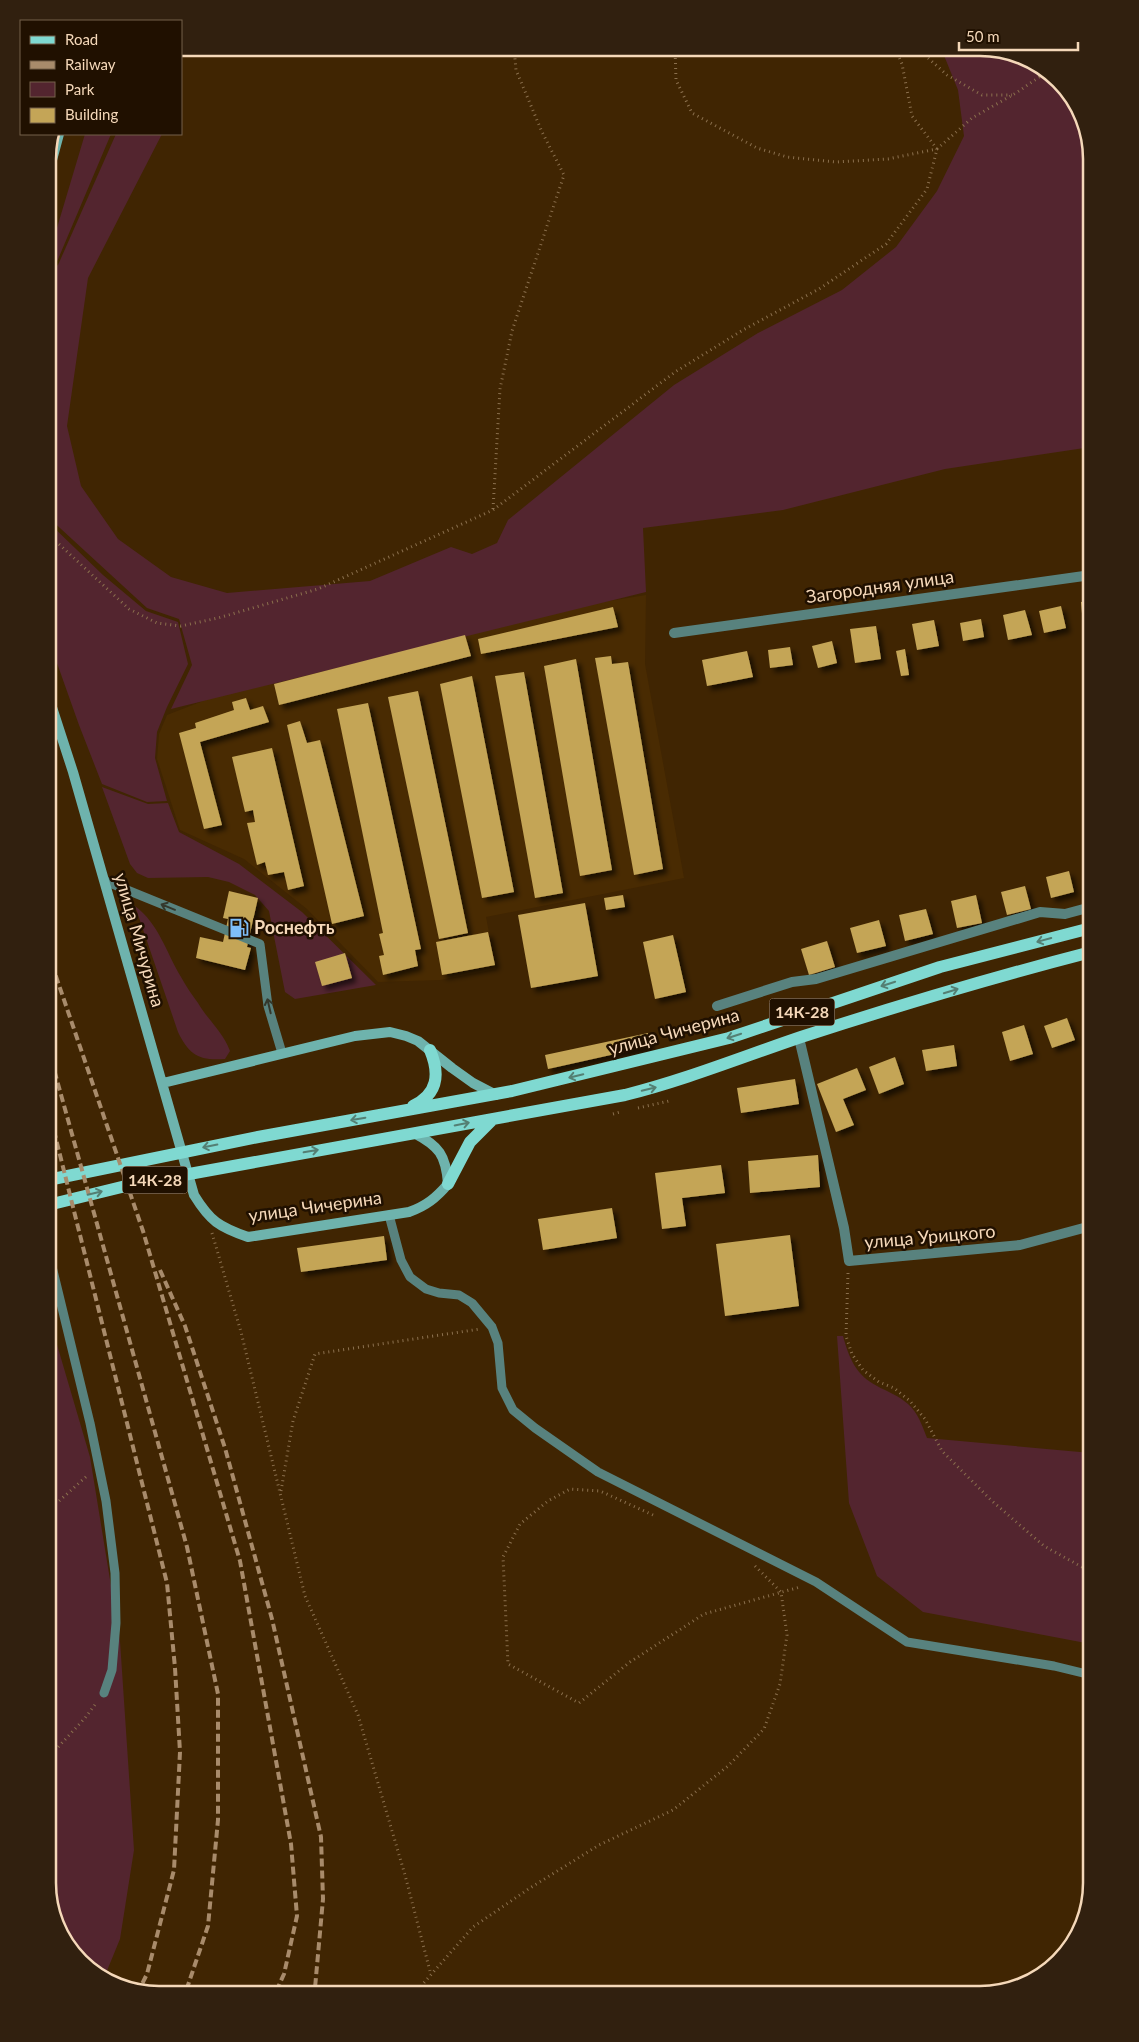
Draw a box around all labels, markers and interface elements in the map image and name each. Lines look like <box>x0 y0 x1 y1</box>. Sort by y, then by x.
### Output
legend <box>20 20 182 135</box>
scale bar <box>959 20 1078 52</box>
text: 50 m <box>966 27 1000 45</box>
text: Road <box>65 30 98 48</box>
text: Railway <box>65 55 116 73</box>
text: Park <box>65 80 95 98</box>
text: Building <box>65 105 118 123</box>
street label: Загородняя улица <box>805 565 955 607</box>
street label: улица Мичурина <box>110 870 170 1009</box>
one-way arrow <box>161 901 176 911</box>
place label: Роснефть <box>254 916 335 938</box>
fuel station icon: Роснефть <box>228 917 250 939</box>
one-way arrow <box>1037 936 1053 946</box>
one-way arrow <box>880 980 896 990</box>
one-way arrow <box>943 985 959 995</box>
one-way arrow <box>264 999 273 1015</box>
road number: 14К-28 <box>770 999 834 1026</box>
street label: улица Чичерина <box>606 1003 741 1059</box>
one-way arrow <box>726 1032 742 1042</box>
one-way arrow <box>569 1071 585 1081</box>
one-way arrow <box>640 1084 656 1093</box>
one-way arrow <box>351 1114 367 1124</box>
one-way arrow <box>454 1119 470 1129</box>
one-way arrow <box>202 1142 218 1151</box>
one-way arrow <box>303 1146 319 1156</box>
road number: 14К-28 <box>122 1166 188 1194</box>
street label: улица Чичерина <box>247 1186 383 1226</box>
one-way arrow <box>86 1188 102 1197</box>
street label: улица Урицкого <box>863 1219 996 1253</box>

